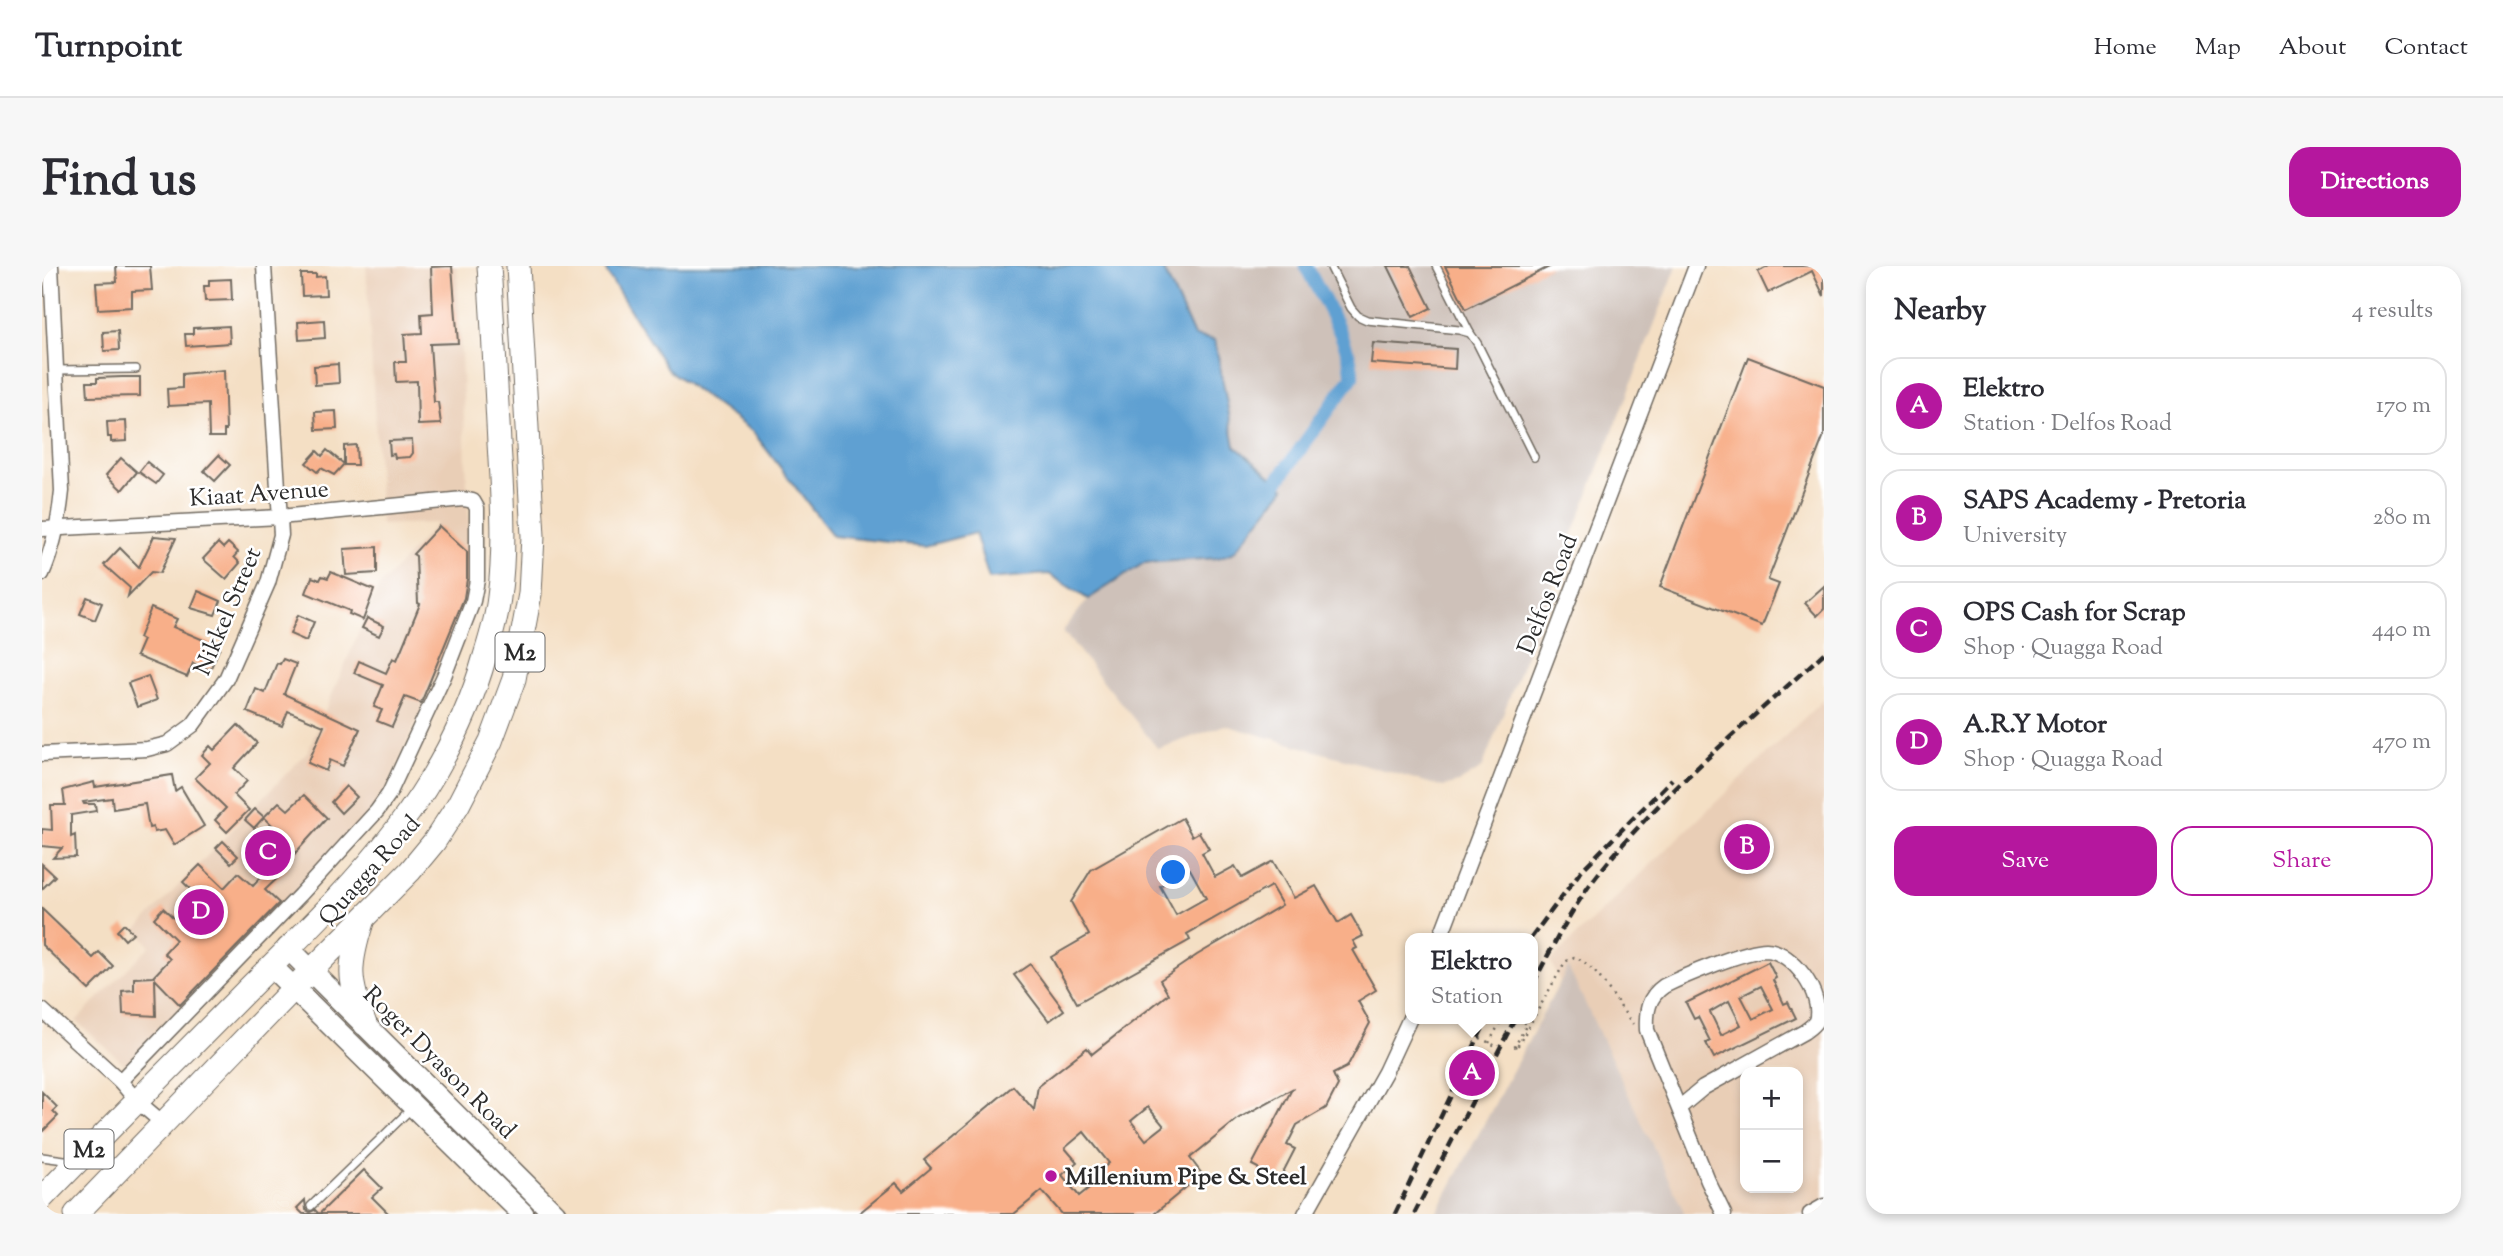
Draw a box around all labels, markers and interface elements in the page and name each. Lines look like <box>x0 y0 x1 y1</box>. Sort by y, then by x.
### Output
text: Turnpoint <box>35 24 182 72</box>
text: Home <box>2094 31 2157 65</box>
text: Map <box>2195 31 2241 65</box>
text: About <box>2279 31 2346 65</box>
text: Contact <box>2384 31 2468 65</box>
text: Find us <box>42 147 196 217</box>
button: Directions <box>2289 147 2461 217</box>
text: Nearby <box>1894 290 1986 333</box>
text: 4 results <box>2352 295 2433 328</box>
text: Elektro <box>1963 371 2044 408</box>
text: A <box>1910 390 1928 423</box>
text: 170 m <box>2376 390 2431 423</box>
text: Station · Delfos Road <box>1963 408 2172 441</box>
street label: Kiaat Avenue <box>188 473 330 517</box>
text: SAPS Academy - Pretoria <box>1963 483 2246 520</box>
text: B <box>1912 502 1926 535</box>
text: 280 m <box>2373 502 2431 535</box>
text: University <box>1963 520 2067 553</box>
street label: Delfos Road <box>1510 529 1588 660</box>
street label: Nikkel Street <box>187 542 271 681</box>
text: OPS Cash for Scrap <box>1963 595 2186 632</box>
text: C <box>1910 614 1928 647</box>
text: 440 m <box>2372 614 2431 647</box>
road number: M2 <box>496 632 545 672</box>
text: Shop · Quagga Road <box>1963 632 2163 665</box>
text: A.R.Y Motor <box>1963 707 2107 744</box>
text: D <box>1910 726 1928 759</box>
text: 470 m <box>2372 726 2431 759</box>
text: Shop · Quagga Road <box>1963 744 2163 777</box>
street label: Quagga Road <box>312 808 430 934</box>
pin: B <box>1724 821 1770 873</box>
button: Save <box>1894 826 2157 896</box>
button: Share <box>2171 826 2433 896</box>
pin: C <box>245 827 291 879</box>
your location <box>1156 855 1190 889</box>
pin: D <box>178 886 224 938</box>
popup <box>1405 933 1538 1024</box>
text: Elektro <box>1431 944 1512 981</box>
street label: Roger Dyason Road <box>354 979 523 1148</box>
text: Station <box>1431 981 1503 1014</box>
pin: A <box>1449 1047 1495 1099</box>
map controls <box>1740 1067 1803 1193</box>
button: + <box>1740 1067 1803 1130</box>
road number: M2 <box>64 1129 114 1168</box>
button: − <box>1740 1130 1803 1193</box>
place label: Millenium Pipe & Steel <box>1065 1161 1307 1195</box>
marker: Millenium Pipe & Steel <box>1043 1168 1059 1184</box>

